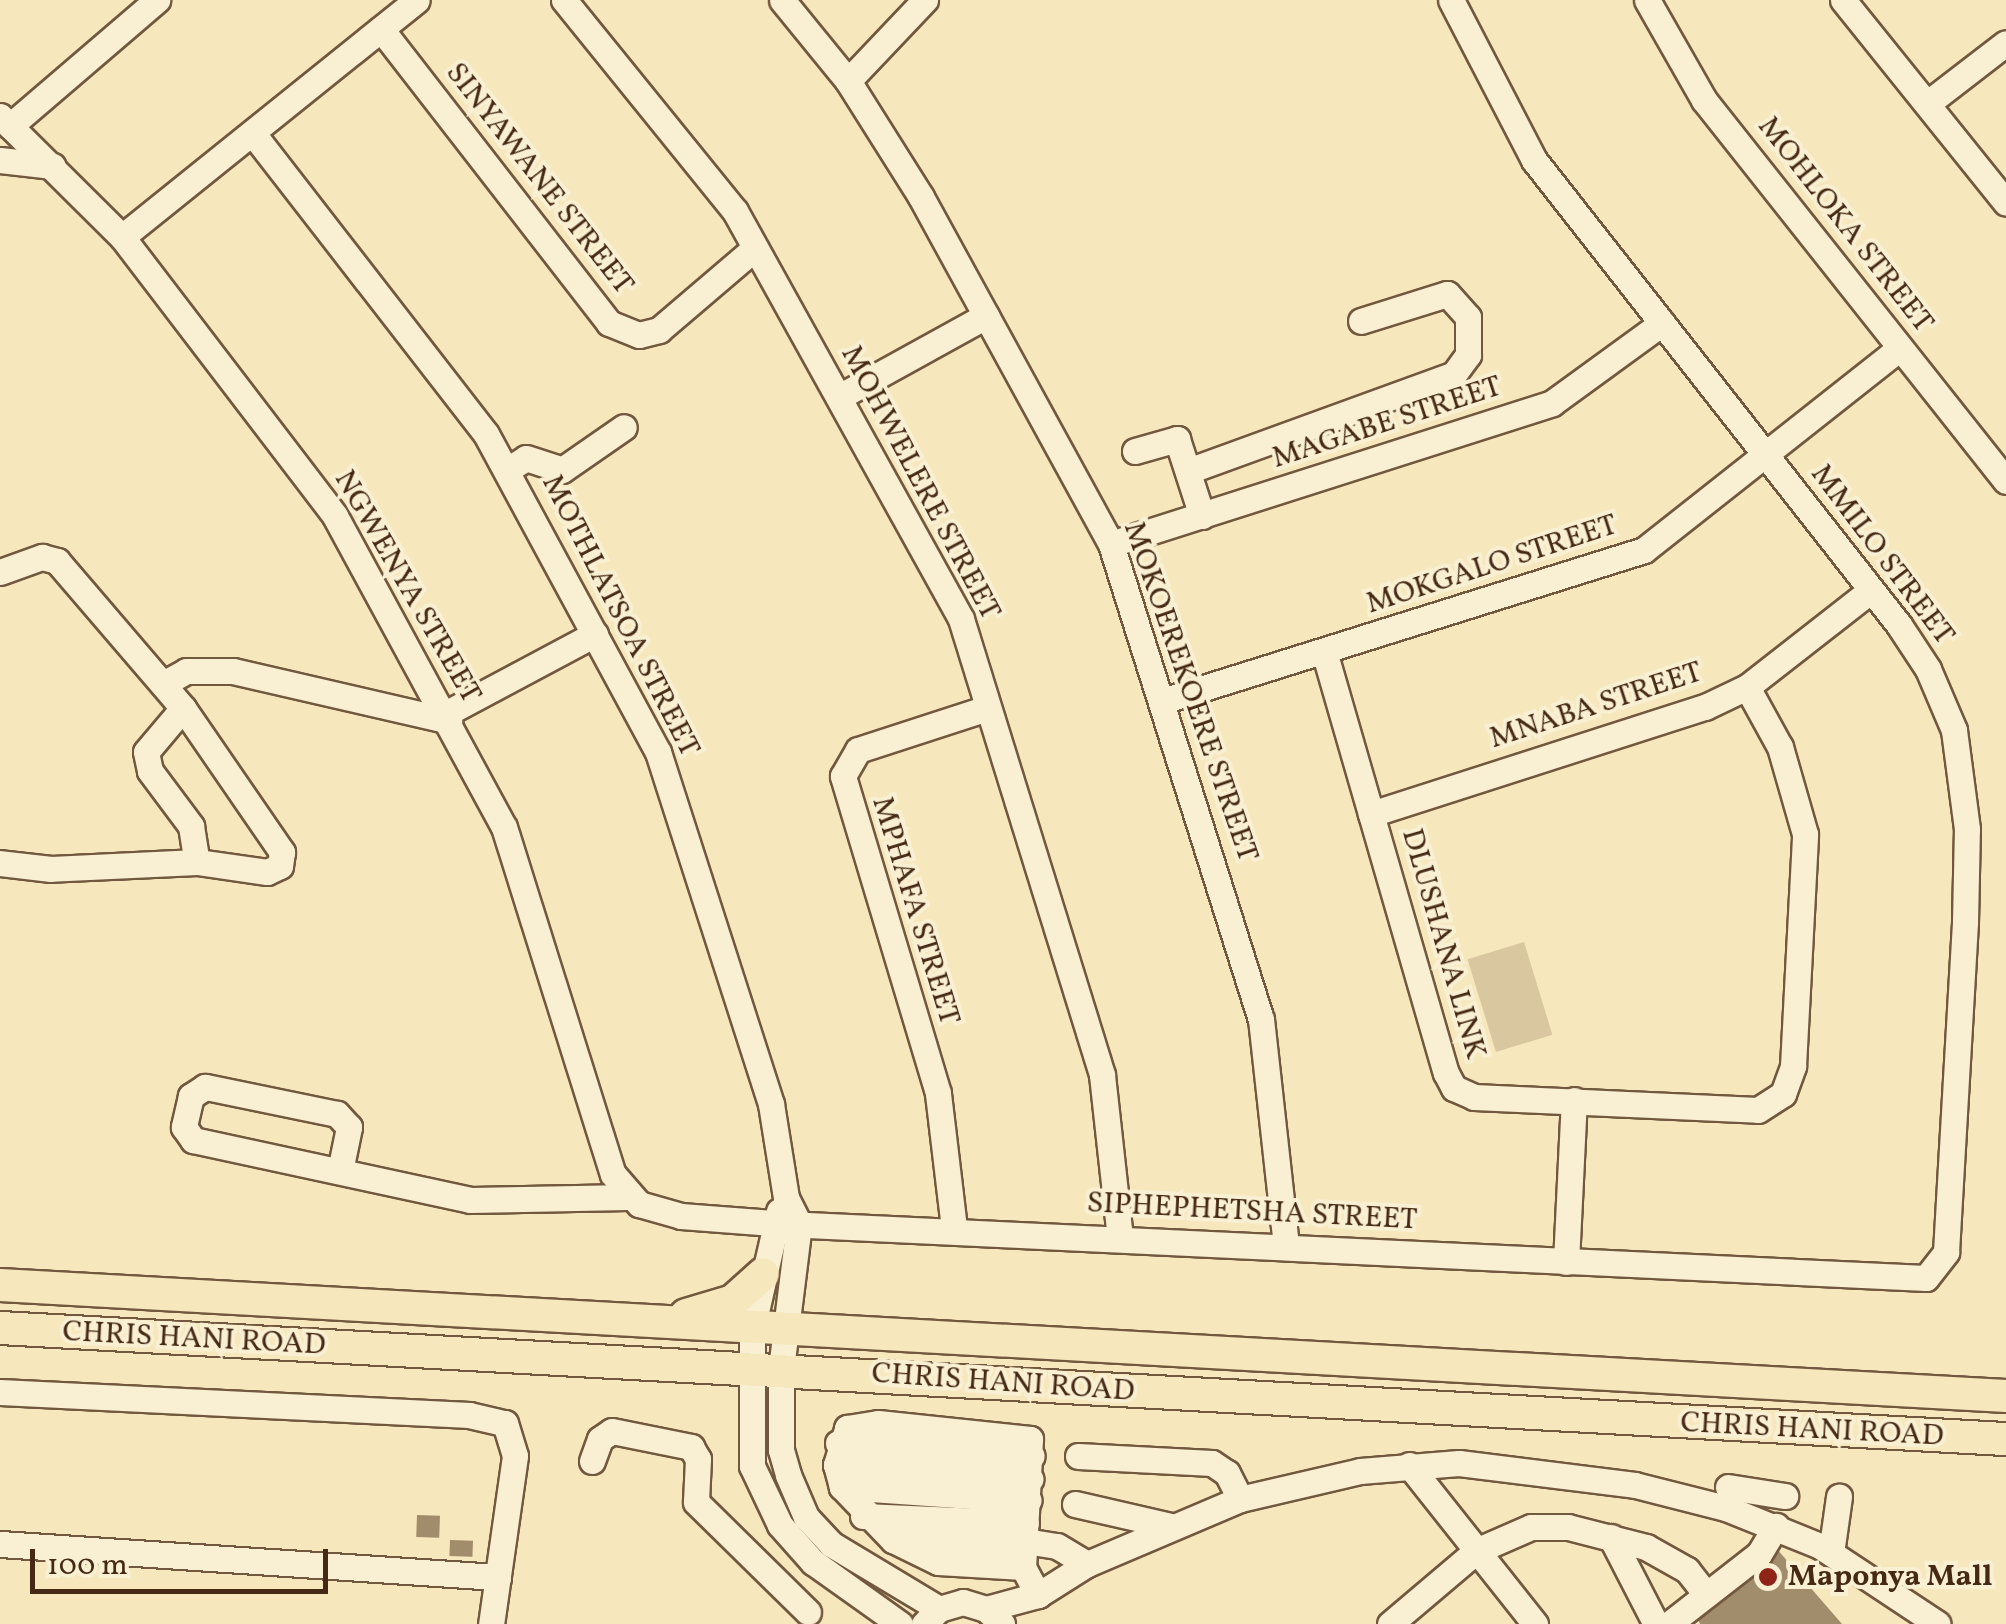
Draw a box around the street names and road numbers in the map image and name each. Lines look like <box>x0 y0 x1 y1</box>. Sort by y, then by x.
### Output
street label: SINYAWANE STREET <box>437 56 641 302</box>
street label: MOHLOKA STREET <box>1749 110 1941 340</box>
street label: MOHWELERE STREET <box>832 340 1008 626</box>
street label: MAGABE STREET <box>1268 369 1506 477</box>
street label: MMILO STREET <box>1802 458 1962 652</box>
street label: NGWENYA STREET <box>326 464 488 710</box>
street label: MOTHLATSOA STREET <box>533 469 707 763</box>
street label: MOKGALO STREET <box>1362 507 1622 623</box>
street label: MOKOEREKOERE STREET <box>1115 517 1265 867</box>
street label: MNABA STREET <box>1485 655 1707 757</box>
street label: MPHAFA STREET <box>863 792 967 1030</box>
street label: DLUSHANA LINK <box>1393 825 1493 1063</box>
street label: SIPHEPHETSHA STREET <box>1086 1185 1418 1239</box>
street label: CHRIS HANI ROAD <box>62 1314 326 1364</box>
street label: CHRIS HANI ROAD <box>870 1356 1136 1410</box>
street label: CHRIS HANI ROAD <box>1680 1405 1944 1455</box>

